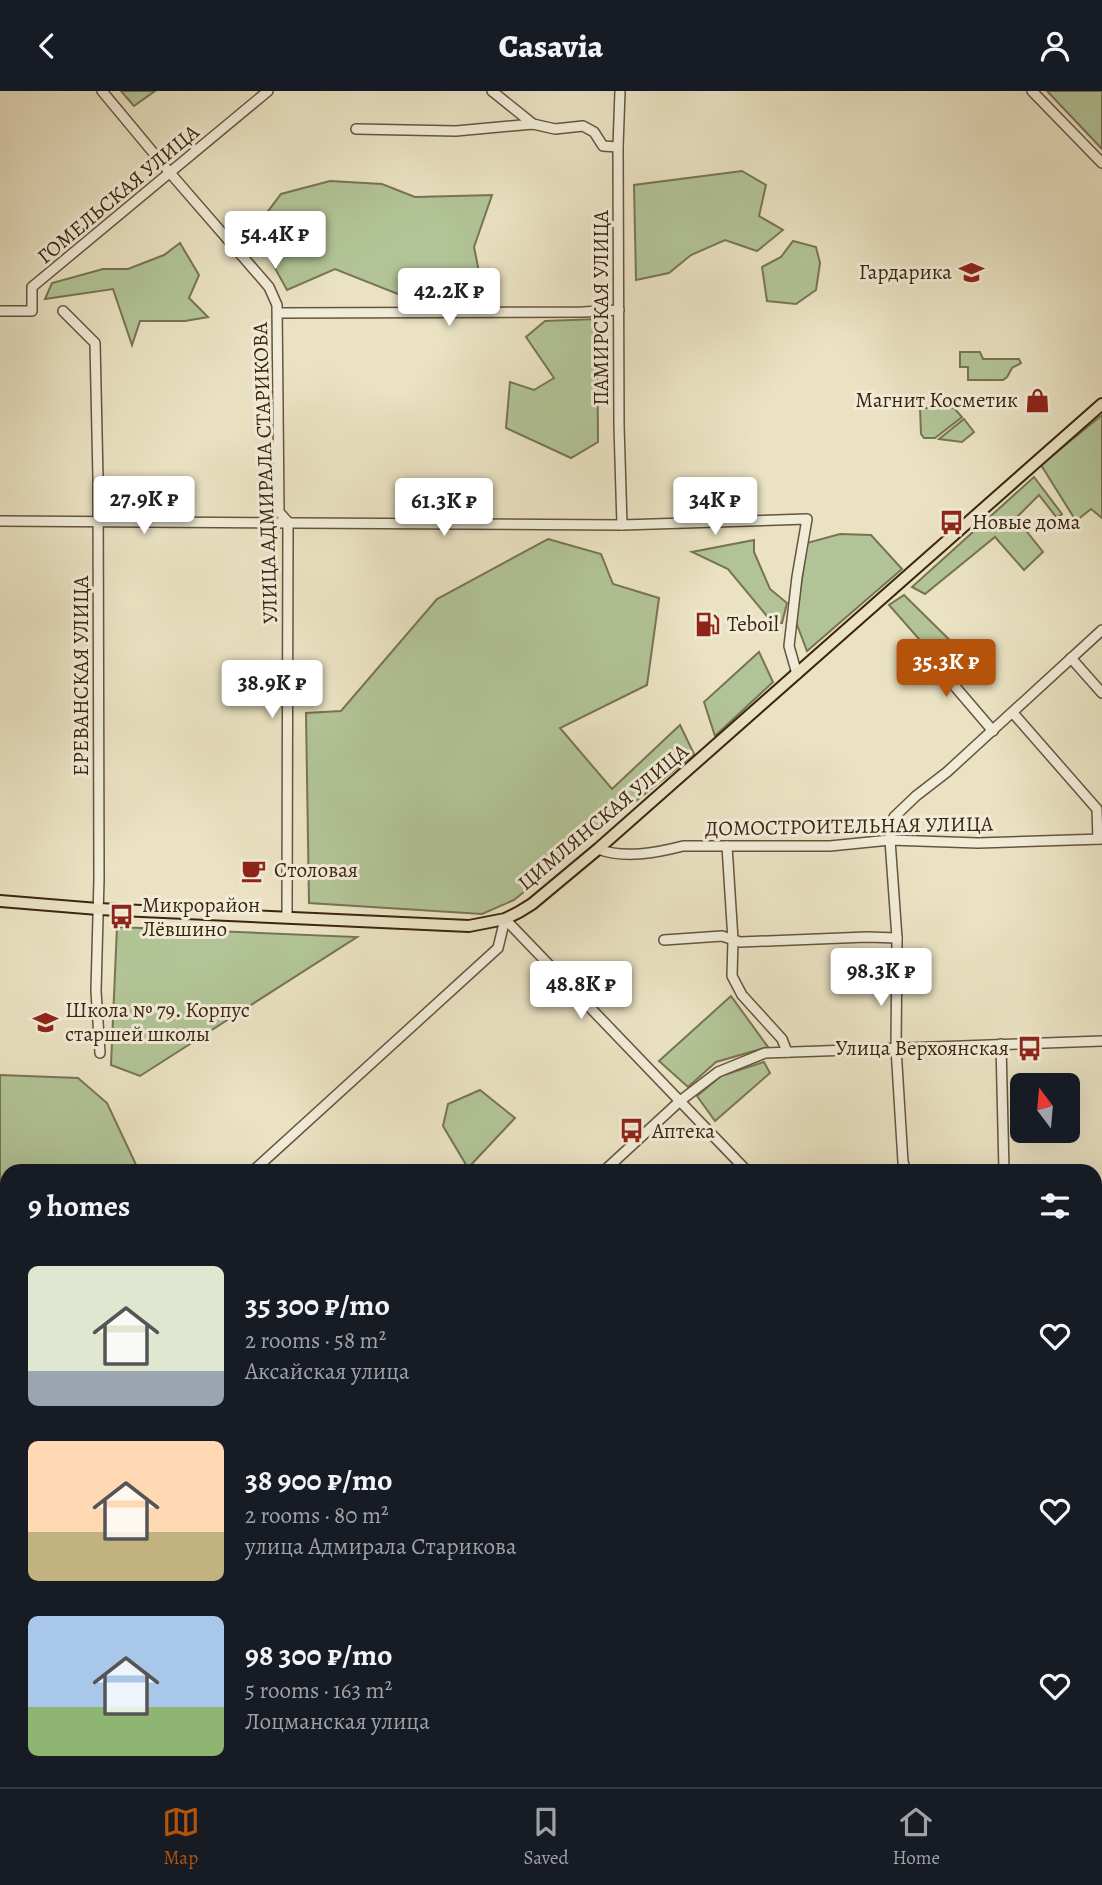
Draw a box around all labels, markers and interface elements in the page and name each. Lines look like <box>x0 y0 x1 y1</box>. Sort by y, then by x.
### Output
text: Casavia <box>499 24 603 68</box>
icon: back <box>28 27 66 65</box>
icon: person <box>1036 27 1074 65</box>
street label: ГОМЕЛЬСКАЯ УЛИЦА <box>31 118 205 270</box>
street label: ПАМИРСКАЯ УЛИЦА <box>587 209 615 406</box>
pin: 54.4K ₽ <box>210 211 340 271</box>
text: 54.4K ₽ <box>241 218 309 249</box>
place label: Гардарика <box>859 258 952 286</box>
school or university icon: Гардарика <box>958 258 986 286</box>
pin: 42.2K ₽ <box>384 268 514 328</box>
text: 42.2K ₽ <box>414 275 484 306</box>
street label: УЛИЦА АДМИРАЛА СТАРИКОВА <box>246 321 284 624</box>
place label: Магнит Косметик <box>855 386 1018 414</box>
shop icon: Магнит Косметик <box>1024 386 1052 414</box>
pin: 27.9K ₽ <box>79 477 209 536</box>
pin: 34K ₽ <box>666 477 764 537</box>
pin: 61.3K ₽ <box>379 479 509 538</box>
text: 27.9K ₽ <box>110 483 178 514</box>
text: 34K ₽ <box>689 484 741 515</box>
text: 61.3K ₽ <box>411 485 477 516</box>
bus stop icon: Новые дома <box>938 508 966 536</box>
place label: Новые дома <box>972 508 1081 536</box>
street label: ЕРЕВАНСКАЯ УЛИЦА <box>67 575 95 776</box>
fuel station icon: Teboil <box>693 610 721 638</box>
place label: Teboil <box>727 610 779 638</box>
pin: 35.3K ₽ <box>881 639 1011 699</box>
text: 35.3K ₽ <box>913 646 979 677</box>
pin: 38.9K ₽ <box>207 661 337 720</box>
text: 38.9K ₽ <box>238 667 306 698</box>
street label: ЦИМЛЯНСКАЯ УЛИЦА <box>512 737 695 897</box>
street label: ДОМОСТРОИТЕЛЬНАЯ УЛИЦА <box>705 809 994 843</box>
cafe icon: Столовая <box>240 856 268 884</box>
place label: Столовая <box>274 856 358 884</box>
place label: Микрорайон Лёвшино <box>142 891 260 943</box>
bus stop icon: Микрорайон Лёвшино <box>108 903 136 931</box>
pin: 98.3K ₽ <box>816 949 946 1008</box>
text: 98.3K ₽ <box>847 955 915 986</box>
pin: 48.8K ₽ <box>516 961 646 1021</box>
text: 48.8K ₽ <box>546 968 616 999</box>
place label: Школа № 79. Корпус старшей школы <box>65 996 250 1048</box>
school or university icon: Школа № 79. Корпус старшей школы <box>31 1008 59 1036</box>
place label: Улица Верхоянская <box>835 1034 1009 1062</box>
bus stop icon: Улица Верхоянская <box>1015 1034 1043 1062</box>
north arrow <box>1010 1073 1080 1143</box>
map controls <box>1010 1073 1080 1143</box>
bus stop icon: Аптека <box>618 1117 646 1145</box>
place label: Аптека <box>651 1117 715 1145</box>
text: 9 homes <box>28 1186 130 1226</box>
icon: filters <box>1036 1187 1074 1225</box>
text: 35 300 ₽/mo <box>245 1285 390 1325</box>
icon: home <box>84 1294 168 1378</box>
icon: heart <box>1036 1317 1074 1355</box>
text: 2 rooms · 58 m² <box>245 1325 386 1356</box>
text: Аксайская улица <box>245 1356 410 1387</box>
text: 38 900 ₽/mo <box>245 1460 393 1500</box>
icon: home <box>84 1469 168 1553</box>
icon: heart <box>1036 1492 1074 1530</box>
text: 2 rooms · 80 m² <box>245 1500 389 1531</box>
text: улица Адмирала Старикова <box>245 1531 517 1562</box>
text: 98 300 ₽/mo <box>245 1635 393 1675</box>
icon: home <box>84 1644 168 1728</box>
icon: heart <box>1036 1667 1074 1705</box>
text: 5 rooms · 163 m² <box>245 1675 392 1706</box>
text: Лоцманская улица <box>245 1706 430 1737</box>
tab: Map <box>162 1803 200 1871</box>
tab: Saved <box>524 1803 569 1871</box>
tab: Home <box>892 1803 940 1871</box>

